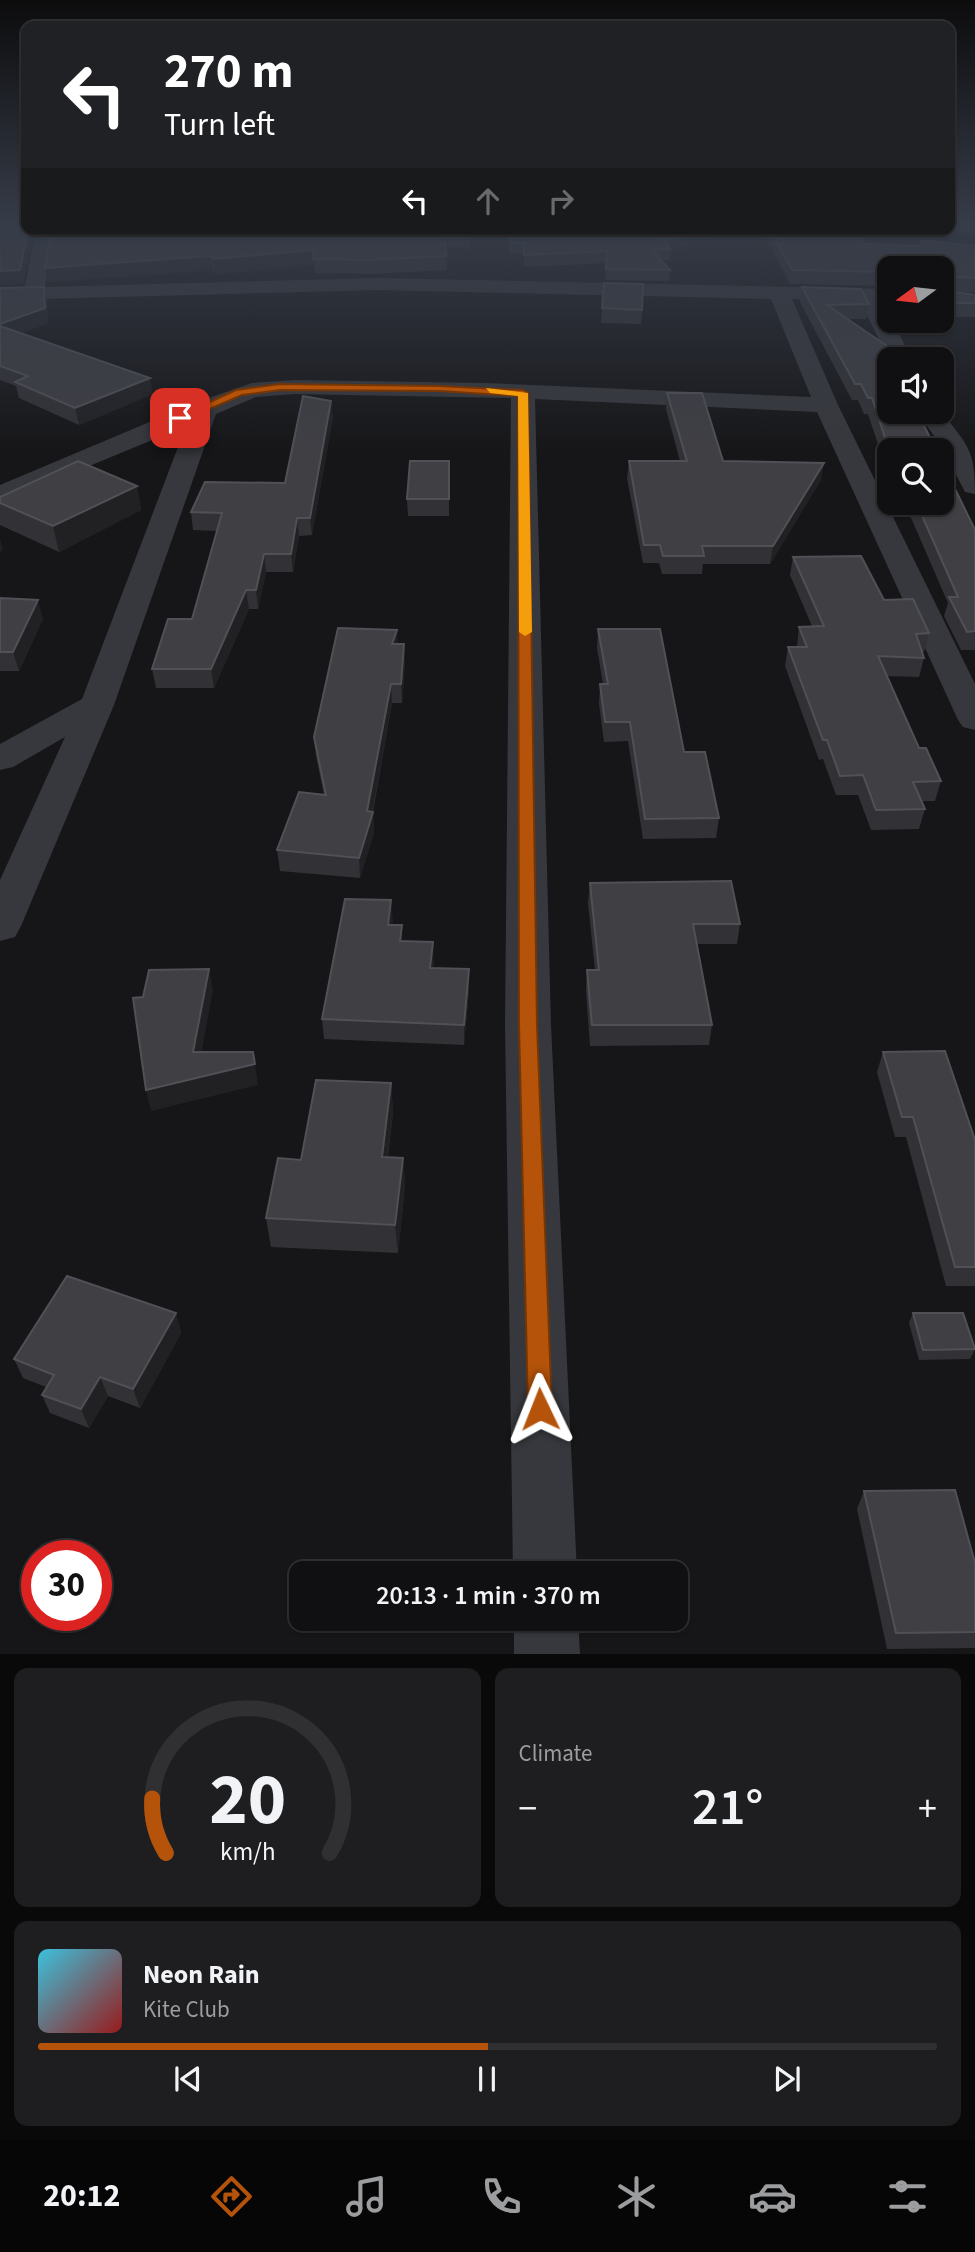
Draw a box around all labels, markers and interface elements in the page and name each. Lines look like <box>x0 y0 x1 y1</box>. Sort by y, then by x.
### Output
text: 270 m <box>164 37 293 107</box>
icon: left <box>49 49 140 140</box>
text: Turn left <box>164 102 275 148</box>
icon: left <box>396 182 434 220</box>
icon: ahead <box>469 182 507 220</box>
icon: right <box>542 182 580 220</box>
north arrow <box>877 256 954 332</box>
map controls <box>877 256 954 515</box>
button: sound <box>877 347 954 424</box>
pin <box>150 388 210 448</box>
icon: arrive <box>161 399 199 437</box>
button: search <box>877 438 954 515</box>
position arrow <box>503 1372 577 1446</box>
speed limit sign: 30 <box>21 1540 112 1631</box>
text: 20:13 · 1 min · 370 m <box>376 1577 601 1614</box>
text: Climate <box>519 1737 592 1770</box>
text: 20 <box>209 1749 286 1853</box>
text: 21° <box>692 1771 763 1845</box>
text: − <box>519 1782 537 1836</box>
text: + <box>918 1782 937 1836</box>
text: km/h <box>220 1834 275 1870</box>
text: Neon Rain <box>143 1956 260 1993</box>
text: Kite Club <box>143 1993 230 2026</box>
icon: previous <box>169 2060 207 2098</box>
icon: pause <box>468 2060 506 2098</box>
icon: next <box>768 2060 806 2098</box>
icon: directions <box>207 2172 256 2221</box>
icon: music <box>342 2172 391 2221</box>
icon: phone <box>477 2172 526 2221</box>
icon: climate <box>612 2172 661 2221</box>
icon: car <box>748 2172 797 2221</box>
icon: filters <box>883 2172 932 2221</box>
text: 20:12 <box>43 2173 120 2219</box>

